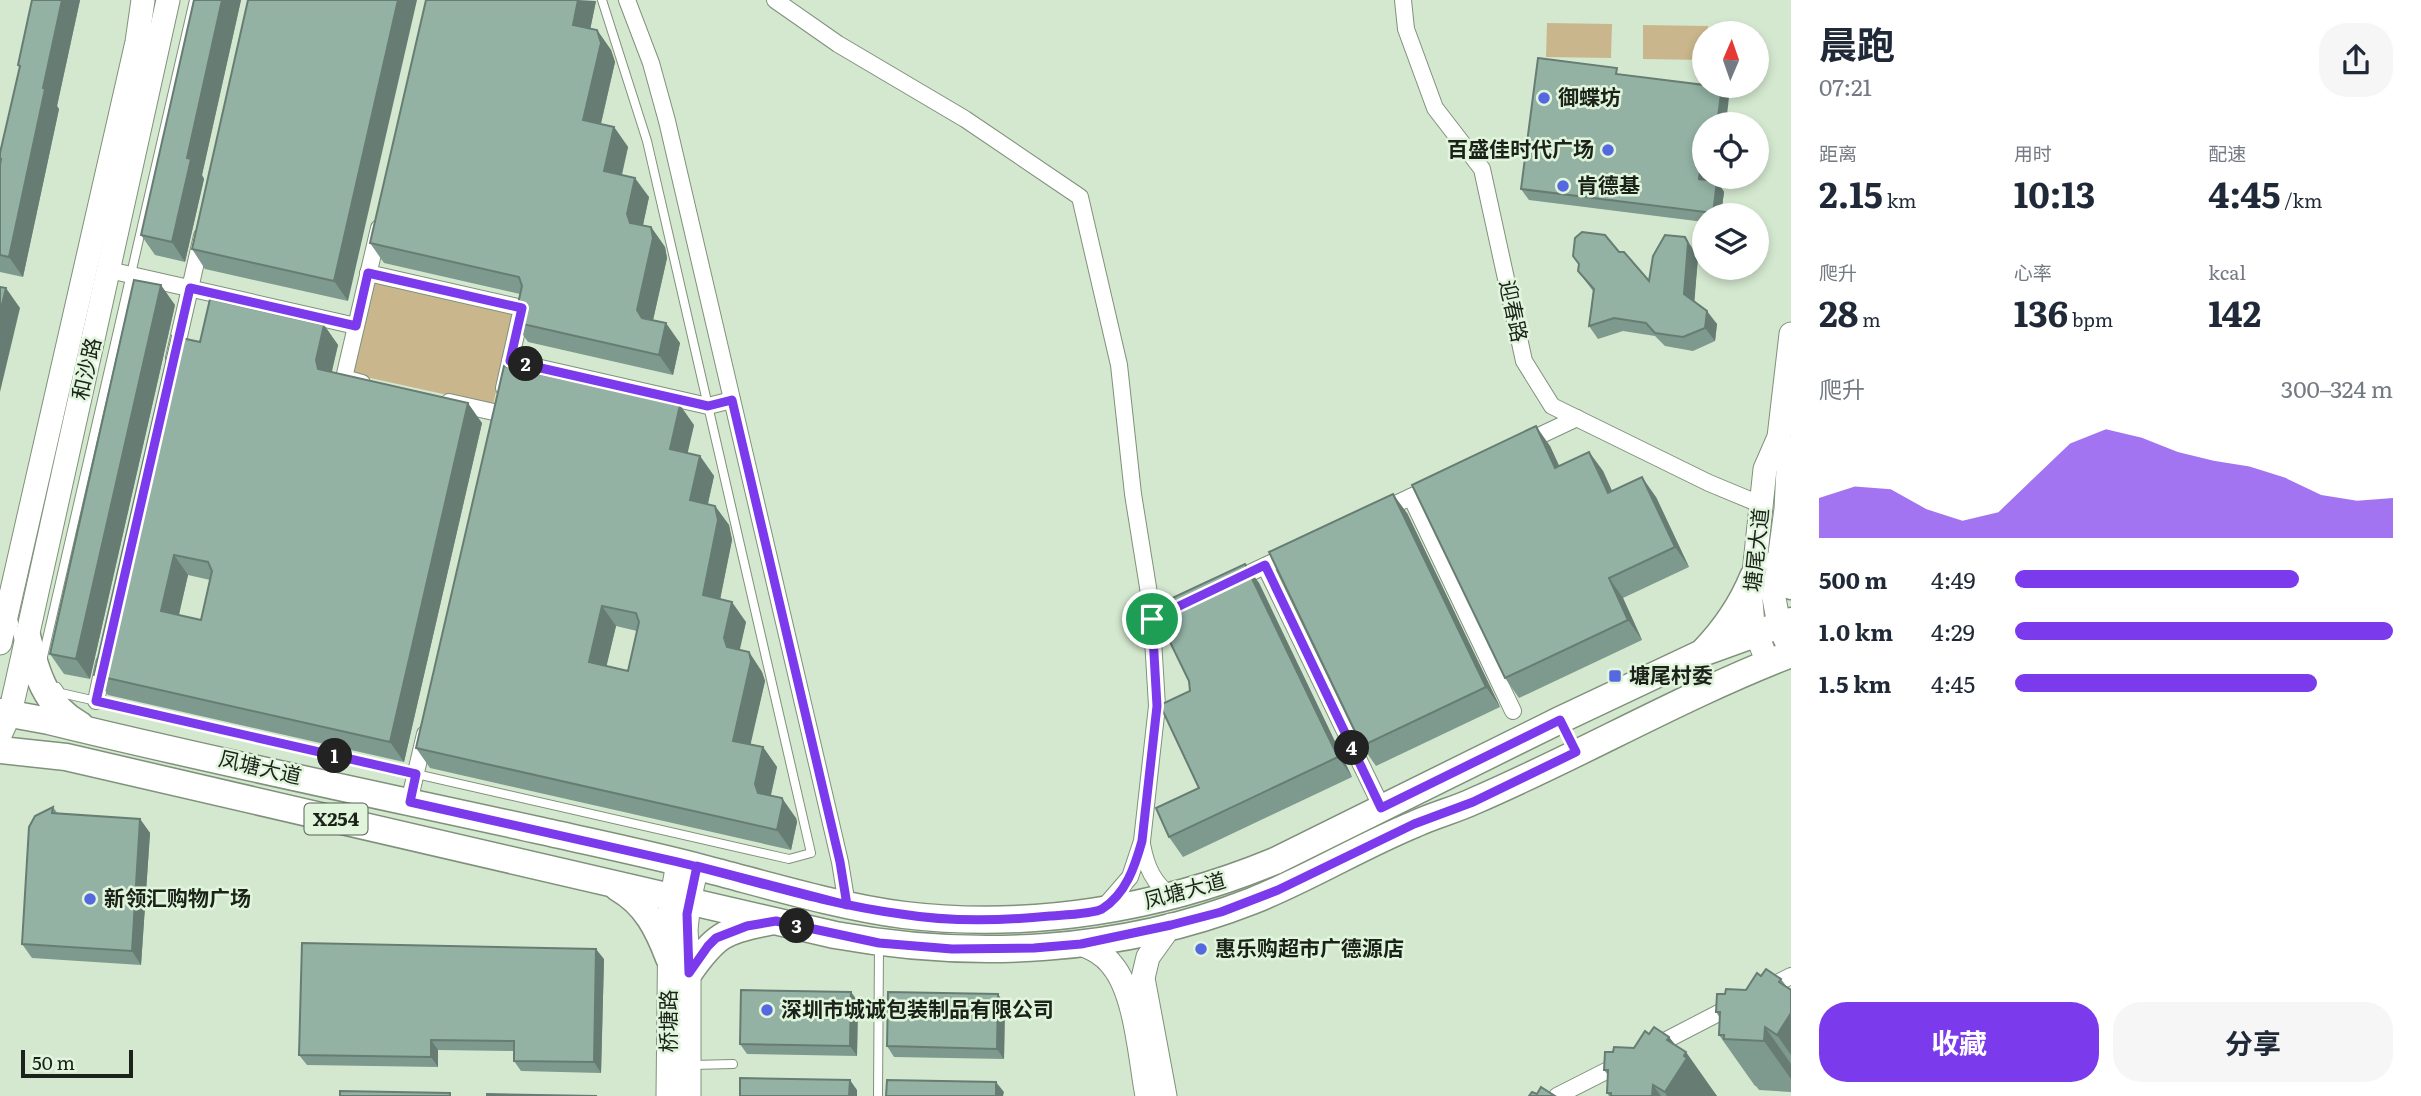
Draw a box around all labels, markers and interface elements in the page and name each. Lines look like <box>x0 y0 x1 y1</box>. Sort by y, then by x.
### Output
text: 晨跑 <box>1819 14 1895 71</box>
north arrow <box>1692 21 1769 98</box>
map controls <box>1692 21 1769 280</box>
button: share <box>2319 23 2393 97</box>
text: 07:21 <box>1819 69 1872 103</box>
place label: 御蝶坊 <box>1558 80 1621 111</box>
marker: 御蝶坊 <box>1536 90 1552 106</box>
button: locate <box>1692 112 1769 189</box>
place label: 百盛佳时代广场 <box>1447 132 1594 163</box>
text: 距离 <box>1819 139 1857 167</box>
text: 用时 <box>2014 139 2052 167</box>
text: 配速 <box>2208 139 2246 167</box>
marker: 百盛佳时代广场 <box>1600 142 1616 158</box>
text: 2.15 <box>1819 167 1883 219</box>
text: 10:13 <box>2014 167 2095 219</box>
text: 4:45 <box>2208 167 2280 219</box>
place label: 肯德基 <box>1577 168 1640 199</box>
marker: 肯德基 <box>1555 178 1571 194</box>
text: km <box>1883 186 1917 214</box>
text: /km <box>2280 186 2322 214</box>
button: layers <box>1692 203 1769 280</box>
text: 爬升 <box>1819 258 1857 286</box>
text: 心率 <box>2014 258 2052 286</box>
text: kcal <box>2208 258 2246 286</box>
street label: 迎春路 <box>1494 276 1537 345</box>
text: 28 <box>1819 286 1858 338</box>
text: 136 <box>2014 286 2068 338</box>
text: 142 <box>2208 286 2261 338</box>
text: m <box>1858 305 1881 333</box>
text: bpm <box>2068 305 2113 333</box>
street label: 和沙路 <box>62 334 107 403</box>
pin: 2 <box>508 346 544 382</box>
text: 2 <box>520 349 531 377</box>
text: 爬升 <box>1819 371 1865 405</box>
text: 300–324 m <box>2281 371 2393 405</box>
street label: 塘尾大道 <box>1735 506 1774 593</box>
text: 500 m <box>1819 562 1887 596</box>
text: 4:49 <box>1931 562 1976 596</box>
pin <box>1122 589 1182 649</box>
icon: arrive <box>1133 600 1171 638</box>
text: 1.0 km <box>1819 614 1893 648</box>
text: 4:29 <box>1931 614 1975 648</box>
place label: 塘尾村委 <box>1629 658 1713 689</box>
text: 1.5 km <box>1819 666 1892 700</box>
text: 4:45 <box>1931 666 1975 700</box>
marker: 塘尾村委 <box>1607 668 1623 684</box>
pin: 4 <box>1334 730 1370 766</box>
text: 4 <box>1346 733 1357 761</box>
pin: 1 <box>318 738 352 774</box>
street label: 凤塘大道 <box>216 741 305 790</box>
text: 1 <box>331 741 338 769</box>
road number: X254 <box>304 804 368 834</box>
street label: 凤塘大道 <box>1140 863 1229 914</box>
place label: 新领汇购物广场 <box>104 881 251 912</box>
marker: 新领汇购物广场 <box>82 891 98 907</box>
pin: 3 <box>780 908 814 944</box>
text: 3 <box>791 911 802 939</box>
place label: 惠乐购超市广德源店 <box>1215 931 1404 962</box>
marker: 惠乐购超市广德源店 <box>1193 941 1209 957</box>
street label: 桥塘路 <box>651 990 682 1053</box>
place label: 深圳市城诚包装制品有限公司 <box>781 992 1054 1023</box>
marker: 深圳市城诚包装制品有限公司 <box>759 1002 775 1018</box>
button: 收藏 <box>1819 1002 2099 1082</box>
button: 分享 <box>2113 1002 2393 1082</box>
scale bar <box>21 1047 133 1079</box>
text: 50 m <box>32 1048 75 1076</box>

